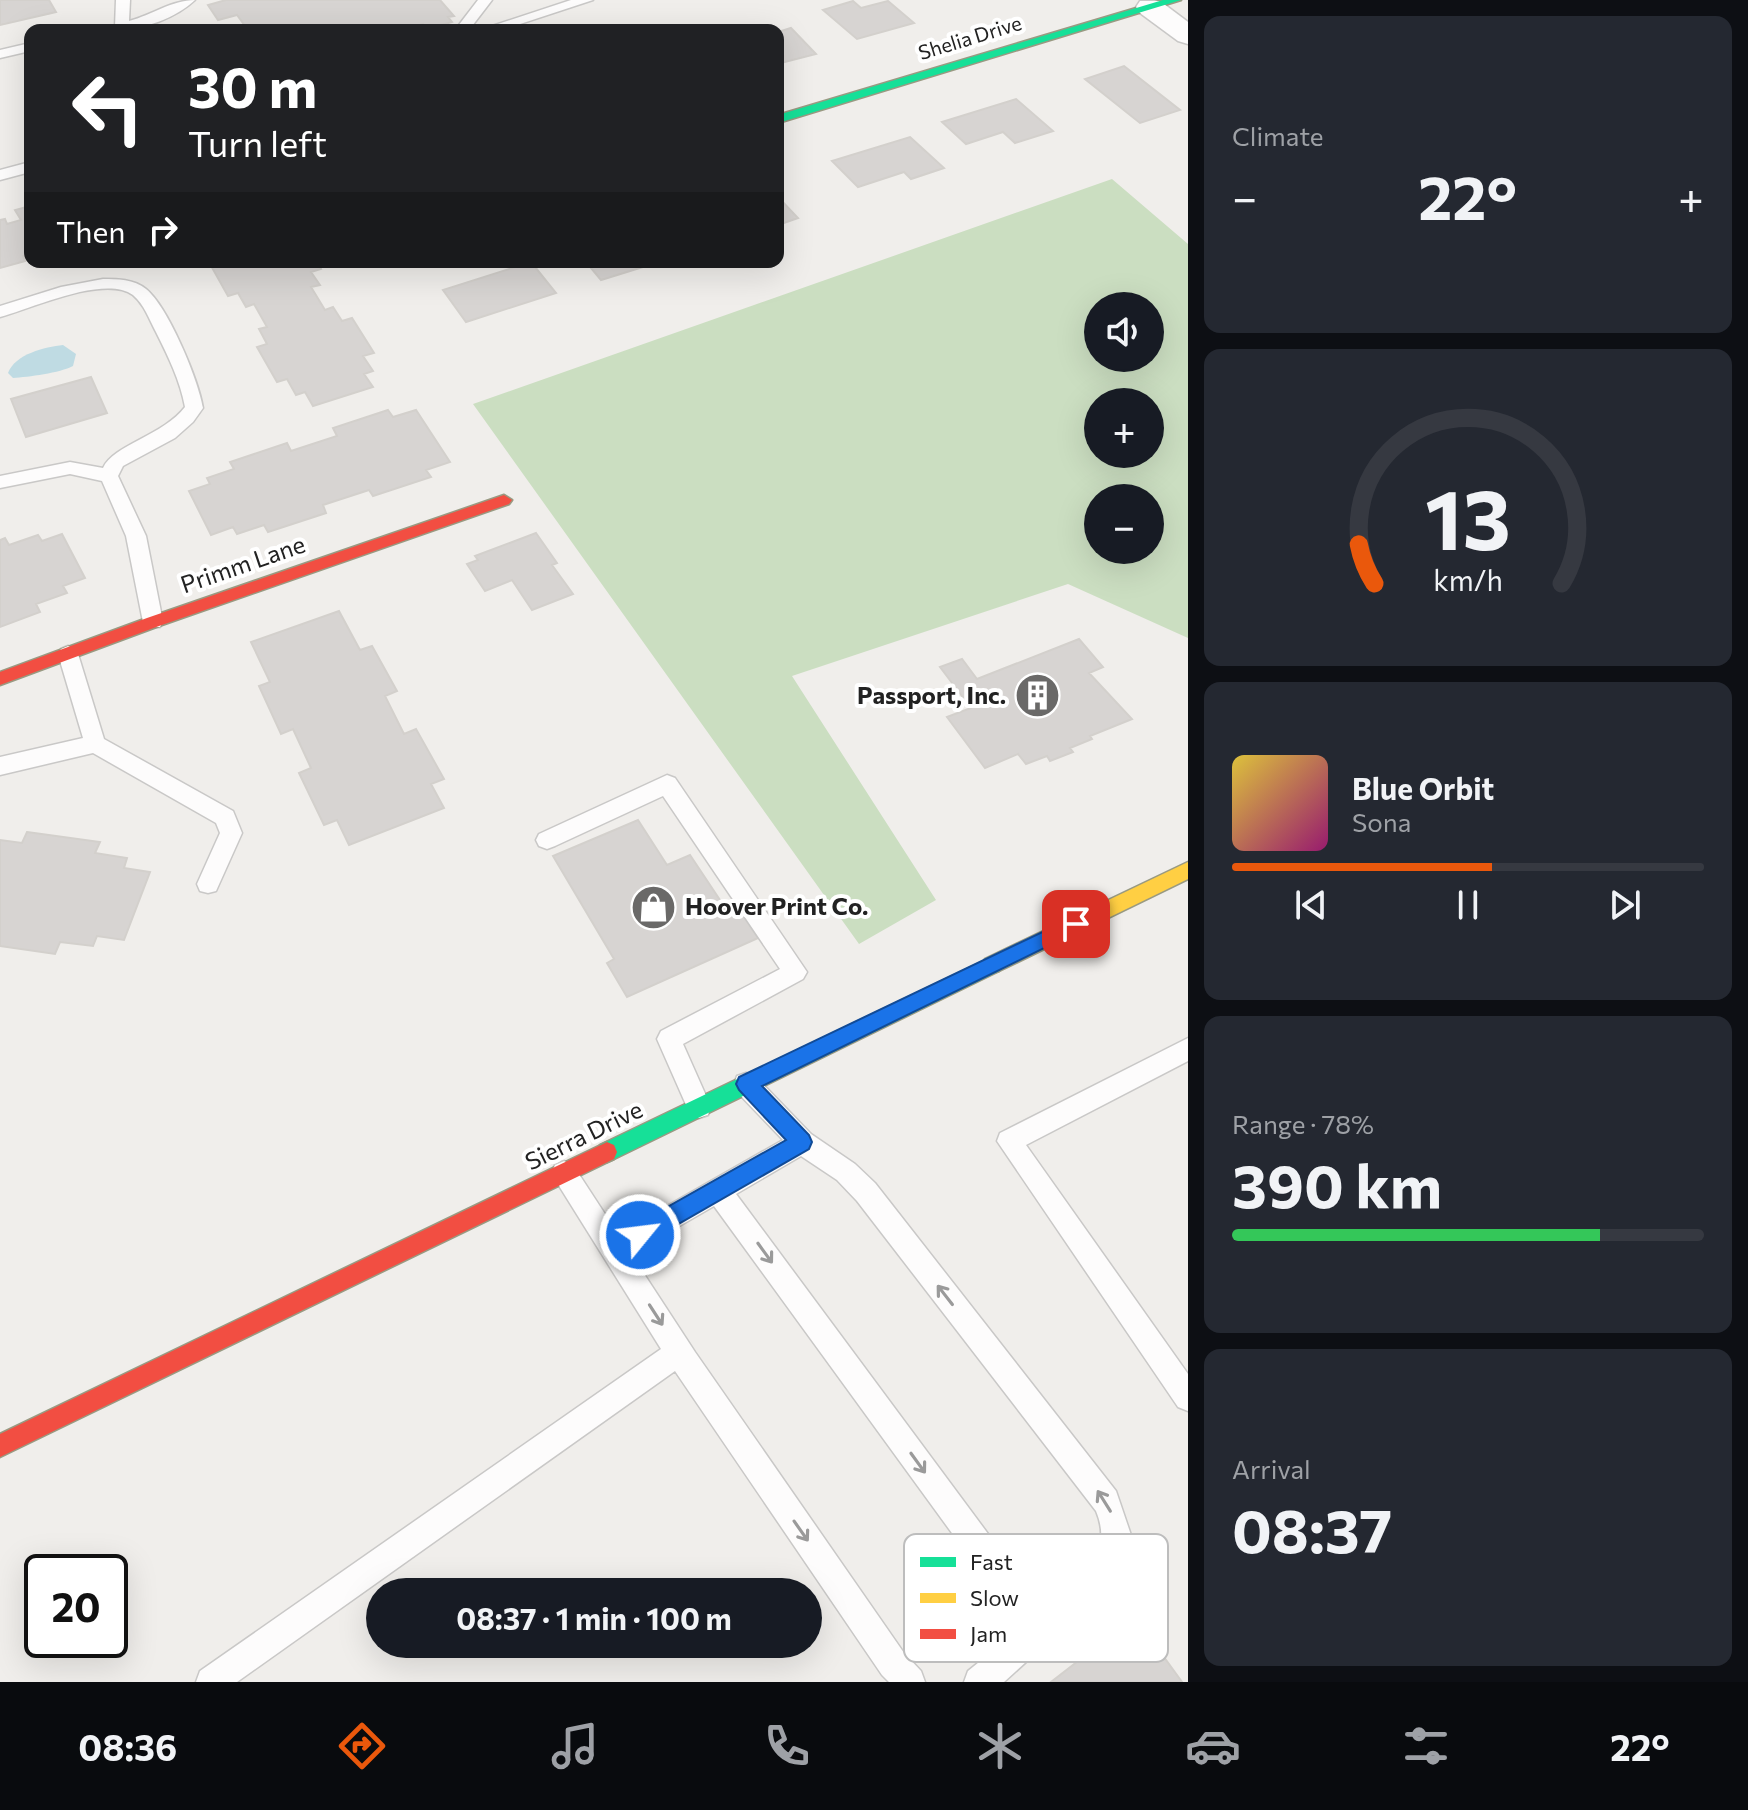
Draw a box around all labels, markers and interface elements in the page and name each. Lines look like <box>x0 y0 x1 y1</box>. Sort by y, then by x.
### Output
street label: Shelia Drive <box>915 10 1024 64</box>
text: 30 m <box>188 51 317 120</box>
icon: left <box>56 56 160 160</box>
text: Turn left <box>188 120 327 164</box>
text: Climate <box>1232 120 1324 151</box>
text: 22° <box>1418 159 1517 232</box>
text: − <box>1232 169 1257 223</box>
text: + <box>1678 169 1704 223</box>
icon: right <box>141 208 185 252</box>
text: Then <box>56 212 125 249</box>
map controls <box>1084 292 1164 564</box>
button: sound <box>1084 292 1164 372</box>
button: + <box>1084 388 1164 468</box>
text: 13 <box>1425 464 1511 566</box>
button: − <box>1084 484 1164 564</box>
street label: Primm Lane <box>176 529 309 598</box>
text: km/h <box>1433 562 1503 597</box>
building icon: Passport, Inc. <box>1013 672 1061 720</box>
place label: Passport, Inc. <box>857 680 1006 709</box>
text: Blue Orbit <box>1352 769 1494 806</box>
text: Sona <box>1352 806 1411 837</box>
shop icon: Hoover Print Co. <box>630 883 678 931</box>
icon: previous <box>1289 883 1333 927</box>
icon: pause <box>1446 883 1490 927</box>
icon: next <box>1603 883 1647 927</box>
pin <box>1042 890 1110 958</box>
place label: Hoover Print Co. <box>685 891 868 920</box>
icon: arrive <box>1054 902 1098 946</box>
street label: Sierra Drive <box>520 1094 647 1176</box>
text: Range · 78% <box>1232 1108 1374 1139</box>
text: 390 km <box>1232 1147 1442 1220</box>
position arrow <box>598 1193 682 1277</box>
one-way arrow <box>756 1242 773 1264</box>
one-way arrow <box>936 1285 954 1306</box>
one-way arrow <box>647 1304 664 1326</box>
one-way arrow <box>910 1452 927 1473</box>
text: Arrival <box>1232 1453 1311 1484</box>
one-way arrow <box>1095 1490 1112 1512</box>
text: 08:37 <box>1232 1492 1392 1565</box>
one-way arrow <box>793 1519 809 1541</box>
legend <box>904 1534 1168 1662</box>
text: Fast <box>970 1548 1013 1575</box>
speed limit sign: 20 <box>24 1554 128 1658</box>
text: Slow <box>970 1584 1019 1611</box>
text: 08:37 · 1 min · 100 m <box>456 1599 732 1636</box>
text: Jam <box>970 1620 1007 1647</box>
icon: directions <box>334 1718 390 1774</box>
icon: music <box>547 1718 603 1774</box>
icon: phone <box>759 1718 815 1774</box>
icon: climate <box>972 1718 1028 1774</box>
icon: car <box>1185 1718 1241 1774</box>
icon: filters <box>1398 1718 1454 1774</box>
text: 08:36 <box>78 1724 177 1768</box>
text: 22° <box>1610 1724 1670 1768</box>

